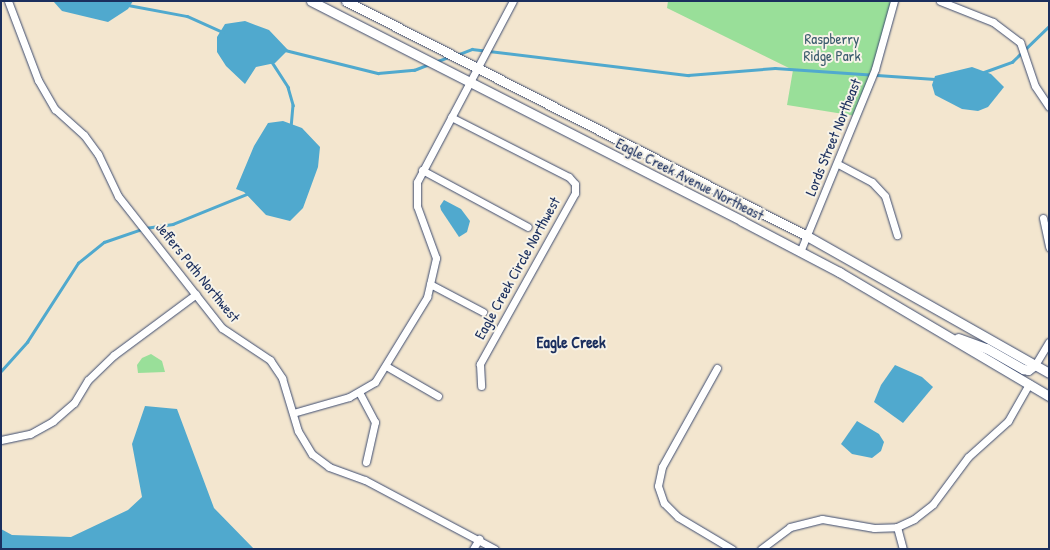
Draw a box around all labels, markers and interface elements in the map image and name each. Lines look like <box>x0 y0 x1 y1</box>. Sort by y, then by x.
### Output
park label: Raspberry Ridge Park <box>803 29 861 64</box>
street label: Lords Street Northeast <box>801 76 865 198</box>
street label: Eagle Creek Avenue Northeast <box>613 134 767 224</box>
street label: Eagle Creek Circle Northwest <box>470 194 564 342</box>
street label: Jeffers Path Northwest <box>152 218 244 326</box>
district label: Eagle Creek <box>536 332 606 352</box>

